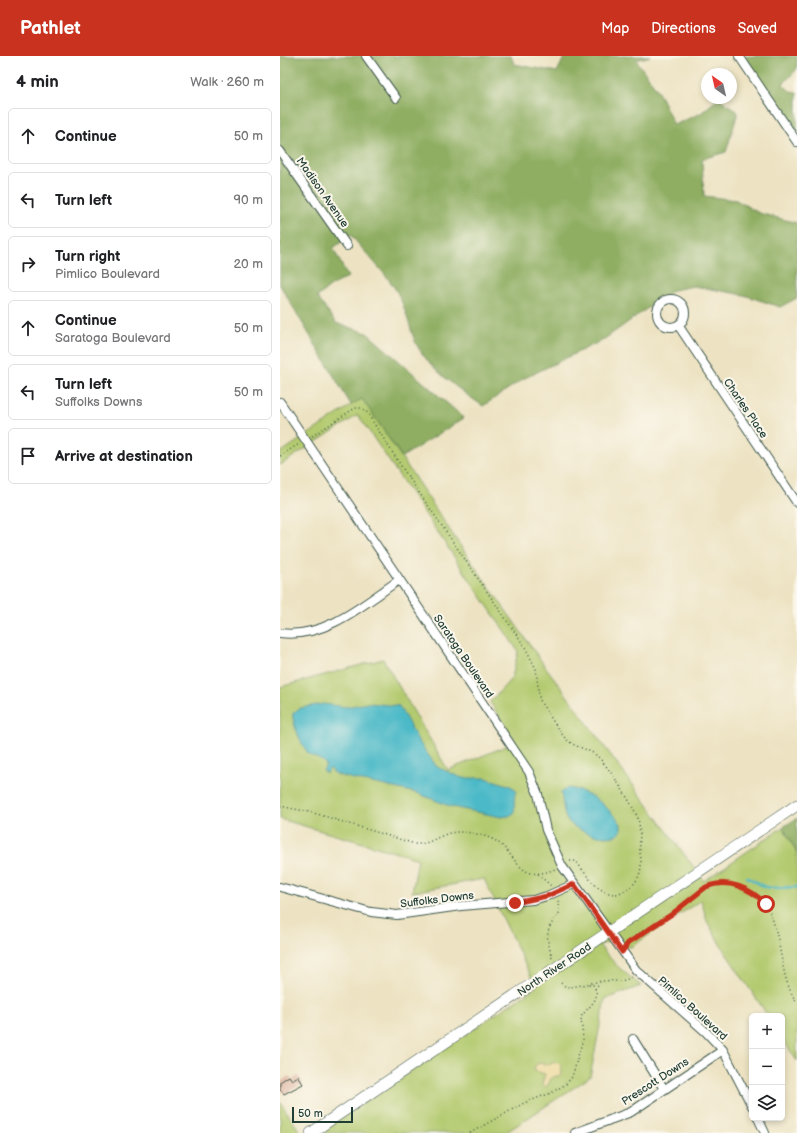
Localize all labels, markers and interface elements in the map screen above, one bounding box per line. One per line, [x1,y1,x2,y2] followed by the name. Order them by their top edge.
[20,17,81,40] text: Pathlet
[601,20,629,37] text: Map
[651,20,716,37] text: Directions
[738,20,777,37] text: Saved
[701,68,737,104] north arrow
[16,72,59,92] text: 4 min
[190,74,264,90] text: Walk · 260 m
[17,125,39,147] icon: ahead
[55,127,117,146] text: Continue
[234,128,263,144] text: 50 m
[294,155,352,230] street label: Madison Avenue
[17,189,39,211] icon: left
[55,191,112,210] text: Turn left
[234,192,263,208] text: 90 m
[55,247,120,266] text: Turn right
[17,253,39,275] icon: right
[233,256,263,272] text: 20 m
[55,266,160,282] text: Pimlico Boulevard
[55,311,117,330] text: Continue
[17,317,39,339] icon: ahead
[234,320,263,336] text: 50 m
[55,330,171,346] text: Saratoga Boulevard
[55,375,112,394] text: Turn left
[721,376,771,441] street label: Charles Place
[17,381,39,403] icon: left
[234,384,263,400] text: 50 m
[55,394,142,410] text: Suffolks Downs
[17,445,39,467] icon: arrive
[55,447,193,466] text: Arrive at destination
[431,612,496,700] street label: Saratoga Boulevard
[400,888,475,910] street label: Suffolks Downs
[506,894,524,912] route end
[757,895,775,913] route start
[515,940,594,999] street label: North River Road
[655,974,730,1043] street label: Pimlico Boulevard
[749,1013,785,1121] map controls
[749,1013,785,1049] button: +
[749,1049,785,1085] button: −
[619,1055,692,1108] street label: Prescott Downs
[749,1085,785,1121] button: layers
[292,1105,353,1124] scale bar
[298,1107,323,1120] text: 50 m

